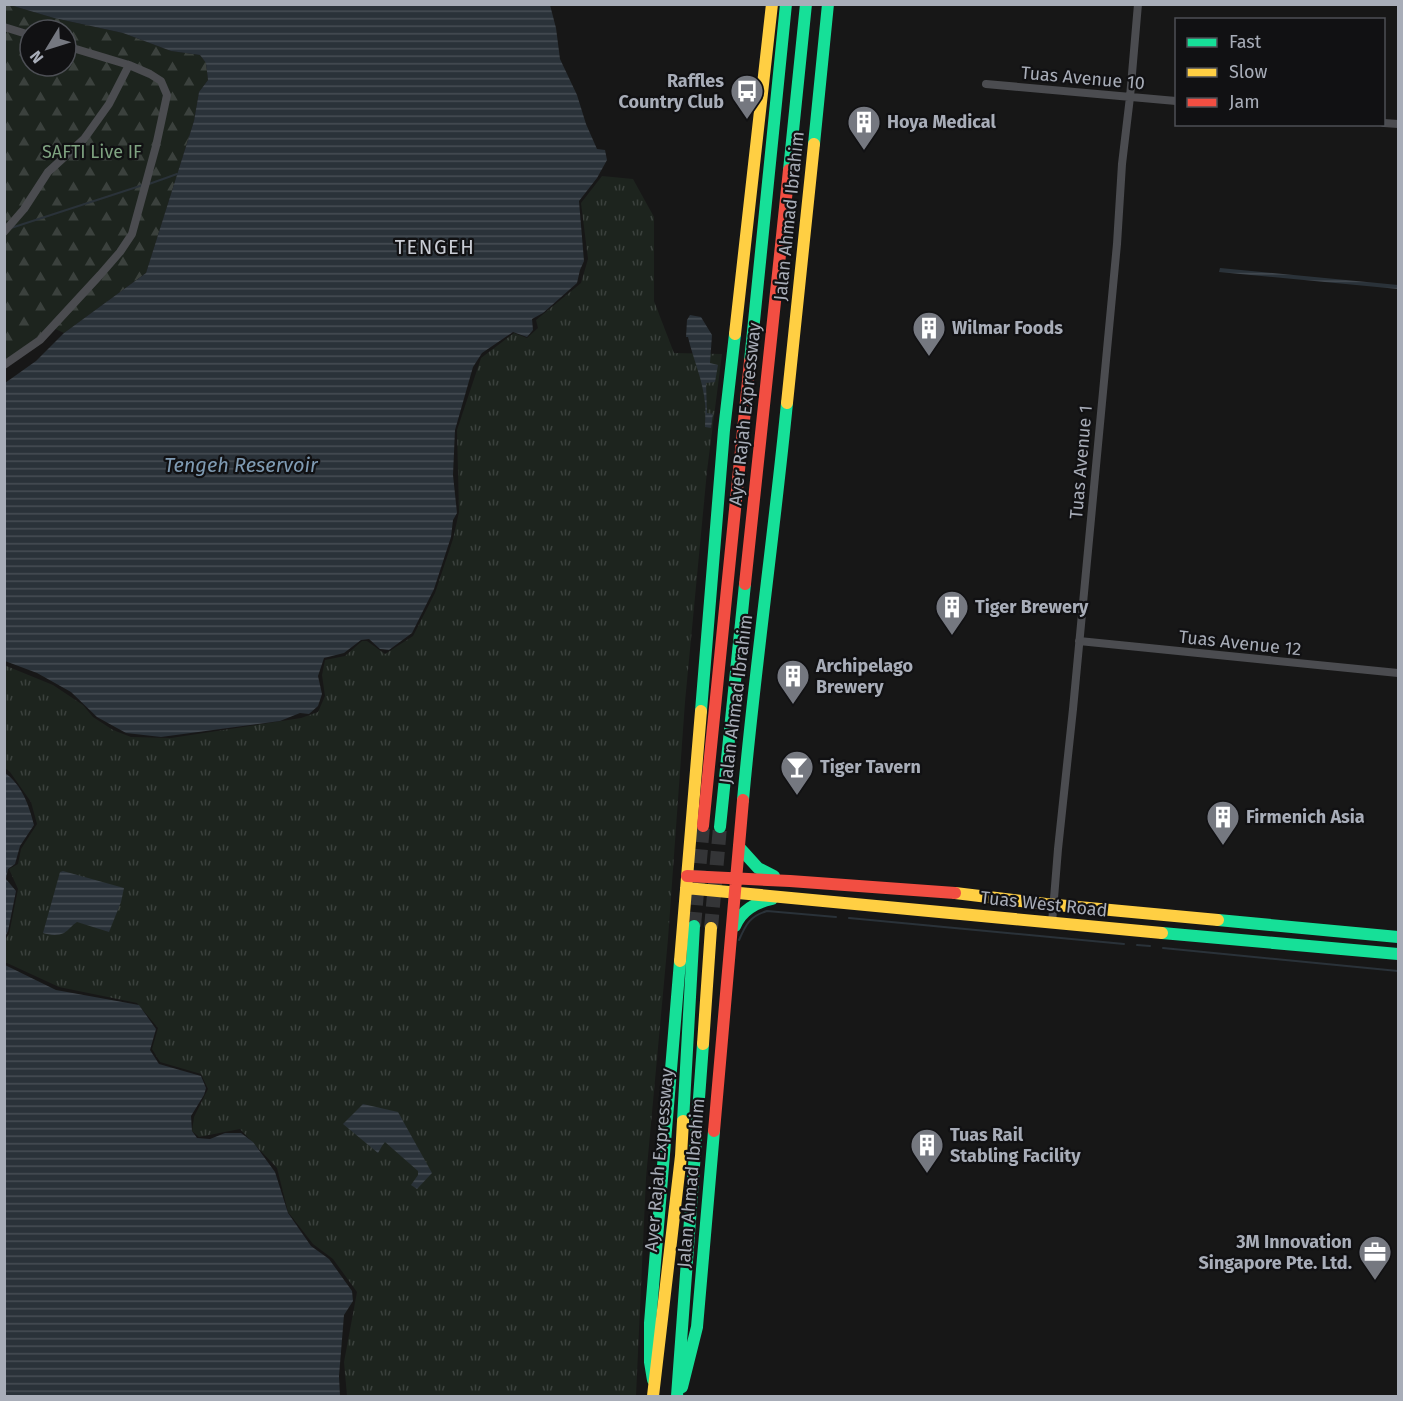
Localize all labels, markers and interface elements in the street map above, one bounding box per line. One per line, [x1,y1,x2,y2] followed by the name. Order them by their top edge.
[18,18,78,78] north arrow
[1175,18,1385,126] legend
[1229,31,1262,53] text: Fast
[26,47,47,67] text: N
[1229,61,1268,83] text: Slow
[1020,62,1146,94] street label: Tuas Avenue 10
[619,70,724,113] place label: Raffles Country Club
[729,73,765,120] bus stop icon: Raffles Country Club
[1229,91,1260,113] text: Jam
[846,104,882,151] building icon: Hoya Medical
[887,111,996,133] place label: Hoya Medical
[769,130,809,302] street label: Jalan Ahmad Ibrahim
[42,141,142,163] park label: SAFTI Live IF
[395,235,475,259] district label: TENGEH
[911,310,947,357] building icon: Wilmar Foods
[952,317,1063,339] place label: Wilmar Foods
[724,321,766,507] street label: Ayer Rajah Expressway
[1065,404,1097,520] street label: Tuas Avenue 1
[164,453,319,477] water label: Tengeh Reservoir
[934,589,970,636] building icon: Tiger Brewery
[975,596,1089,618] place label: Tiger Brewery
[715,613,757,785] street label: Jalan Ahmad Ibrahim
[1178,626,1302,660] street label: Tuas Avenue 12
[815,655,913,698] place label: Archipelago Brewery
[775,658,811,705] building icon: Archipelago Brewery
[779,749,815,796] bar icon: Tiger Tavern
[820,756,921,778] place label: Tiger Tavern
[1205,799,1241,846] building icon: Firmenich Asia
[1246,806,1365,828] place label: Firmenich Asia
[979,886,1109,922] street label: Tuas West Road
[640,1067,678,1253] street label: Ayer Rajah Expressway
[673,1097,709,1269] street label: Jalan Ahmad Ibrahim
[950,1124,1081,1167] place label: Tuas Rail Stabling Facility
[909,1127,945,1174] building icon: Tuas Rail Stabling Facility
[1199,1231,1352,1274] place label: 3M Innovation Singapore Pte. Ltd.
[1357,1234,1393,1281] office icon: 3M Innovation Singapore Pte. Ltd.

